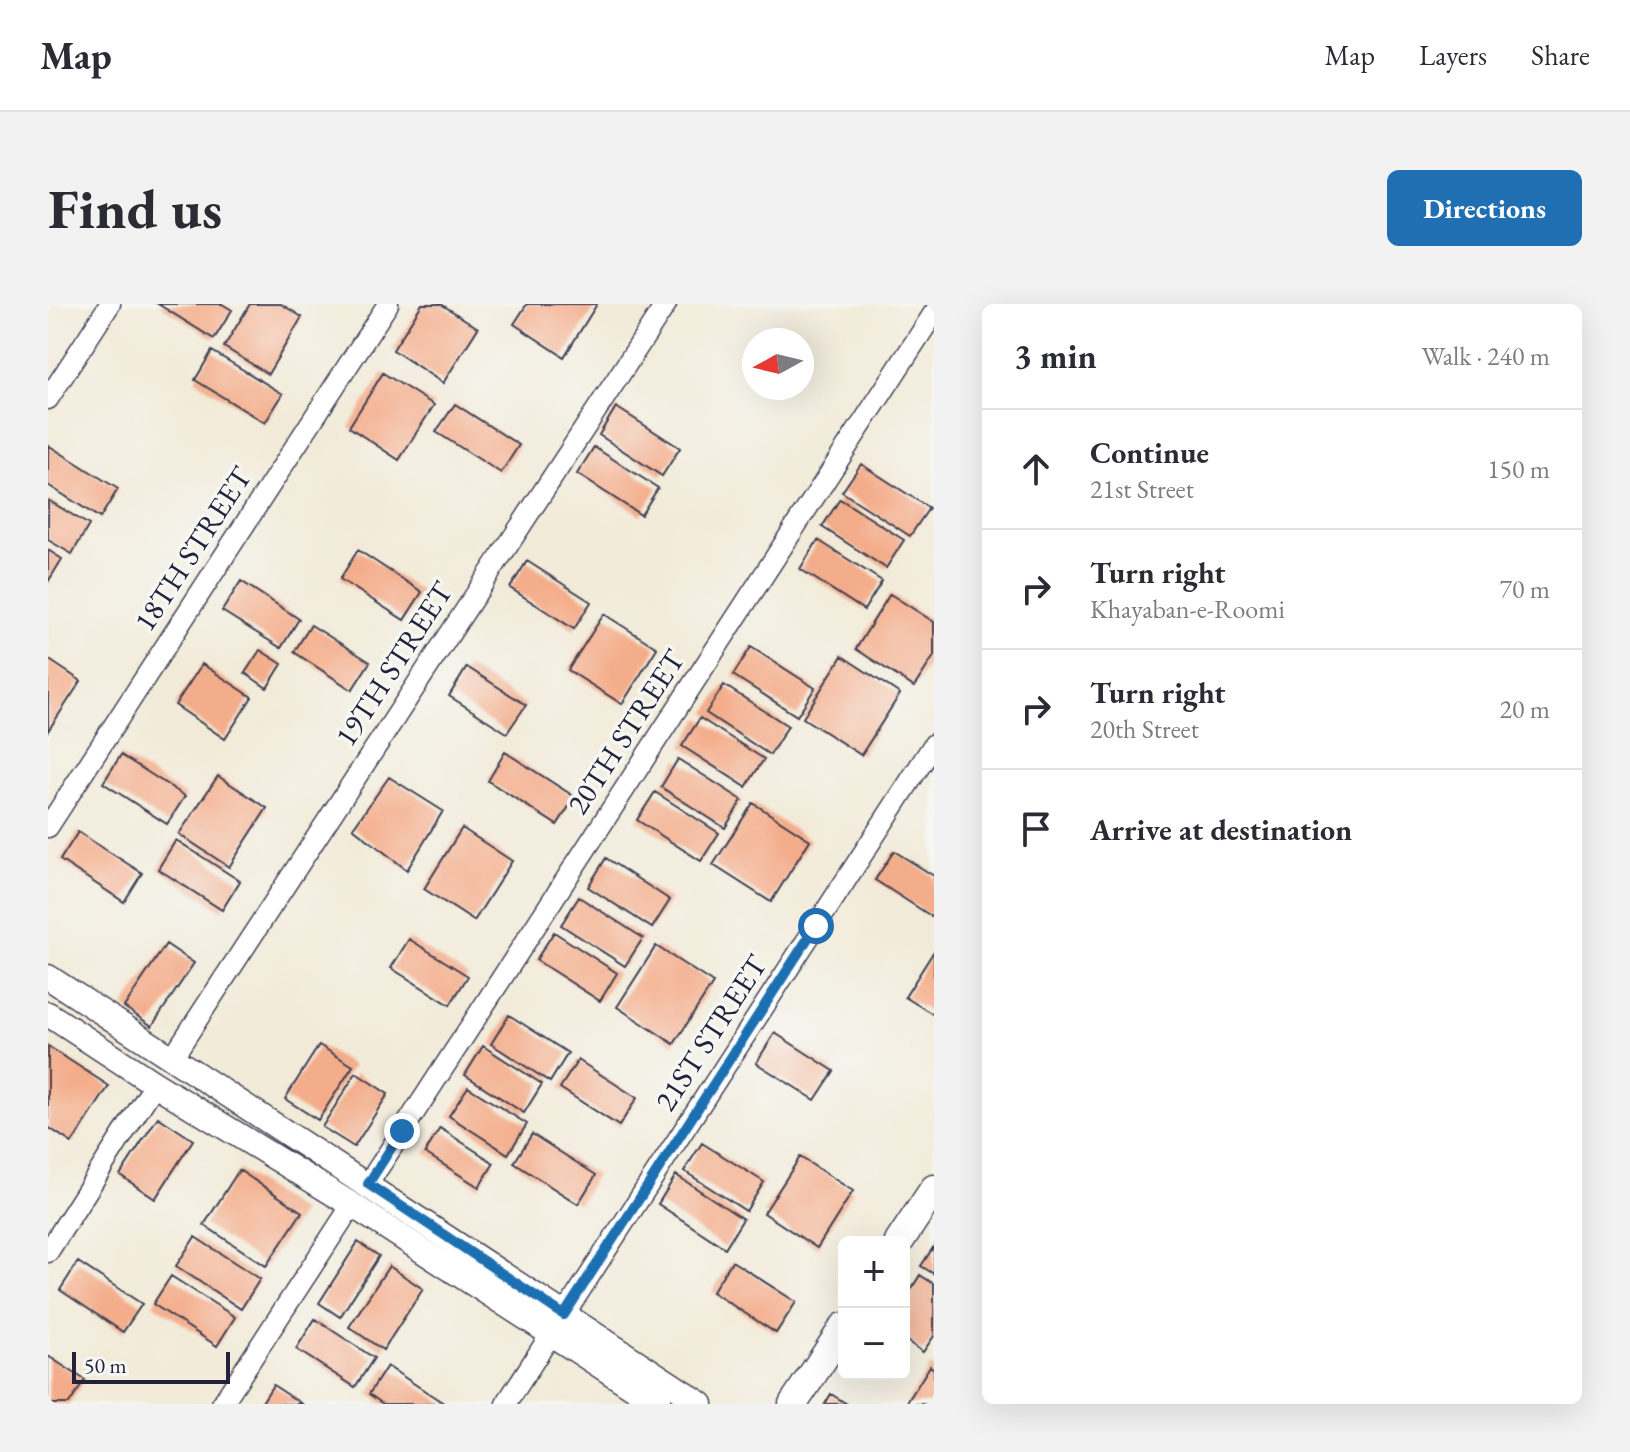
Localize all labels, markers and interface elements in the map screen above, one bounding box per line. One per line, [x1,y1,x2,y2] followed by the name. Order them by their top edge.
[40,31,112,80] text: Map
[1325,37,1375,73] text: Map
[1419,37,1487,73] text: Layers
[1531,37,1590,73] text: Share
[1387,170,1582,246] button: Directions
[48,172,222,245] text: Find us
[742,328,814,400] north arrow
[1014,334,1097,378] text: 3 min
[1422,339,1550,373] text: Walk · 240 m
[1090,433,1209,472] text: Continue
[1014,447,1058,491] icon: ahead
[1487,452,1550,486] text: 150 m
[125,458,261,638] street label: 18TH STREET
[1090,472,1194,506] text: 21st Street
[1090,553,1226,592] text: Turn right
[1014,567,1058,611] icon: right
[1500,572,1550,606] text: 70 m
[326,573,462,753] street label: 19TH STREET
[1090,592,1285,626] text: Khayaban-e-Roomi
[558,641,694,821] street label: 20TH STREET
[1090,673,1226,712] text: Turn right
[1014,687,1058,731] icon: right
[1500,692,1550,726] text: 20 m
[1090,712,1199,746] text: 20th Street
[1014,807,1058,851] icon: arrive
[1090,810,1352,849] text: Arrive at destination
[798,908,834,944] route start
[646,947,776,1118] street label: 21ST STREET
[384,1113,420,1149] route end
[838,1236,910,1380] map controls
[838,1236,910,1308] button: +
[838,1308,910,1380] button: −
[72,1348,230,1384] scale bar
[84,1351,127,1380] text: 50 m

